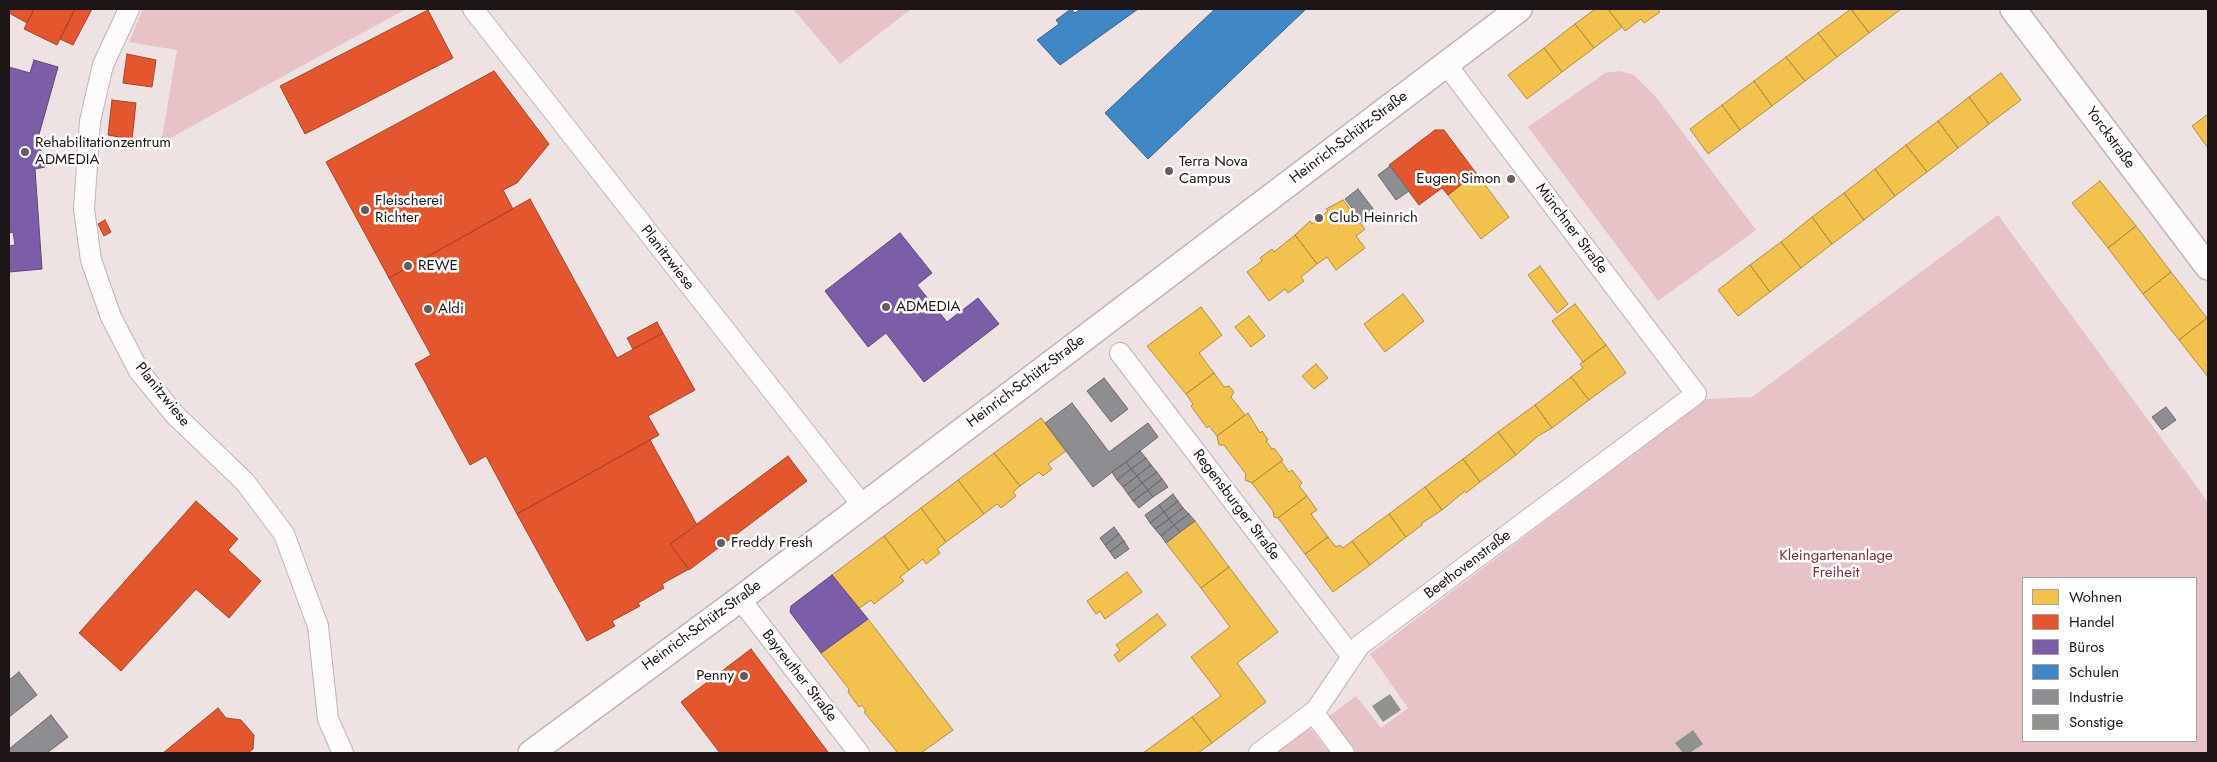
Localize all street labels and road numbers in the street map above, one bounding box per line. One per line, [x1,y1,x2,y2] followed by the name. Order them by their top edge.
[1287,88,1411,188] street label: Heinrich-Schütz-Straße
[2082,104,2138,172] street label: Yorckstraße
[1531,180,1611,278] street label: Münchner Straße
[636,222,698,294] street label: Planitzwiese
[964,332,1088,432] street label: Heinrich-Schütz-Straße
[131,359,193,431] street label: Planitzwiese
[1189,446,1283,564] street label: Regensburger Straße
[1421,527,1515,603] street label: Beethovenstraße
[639,577,765,675] street label: Heinrich-Schütz-Straße
[757,626,841,726] street label: Bayreuther Straße

